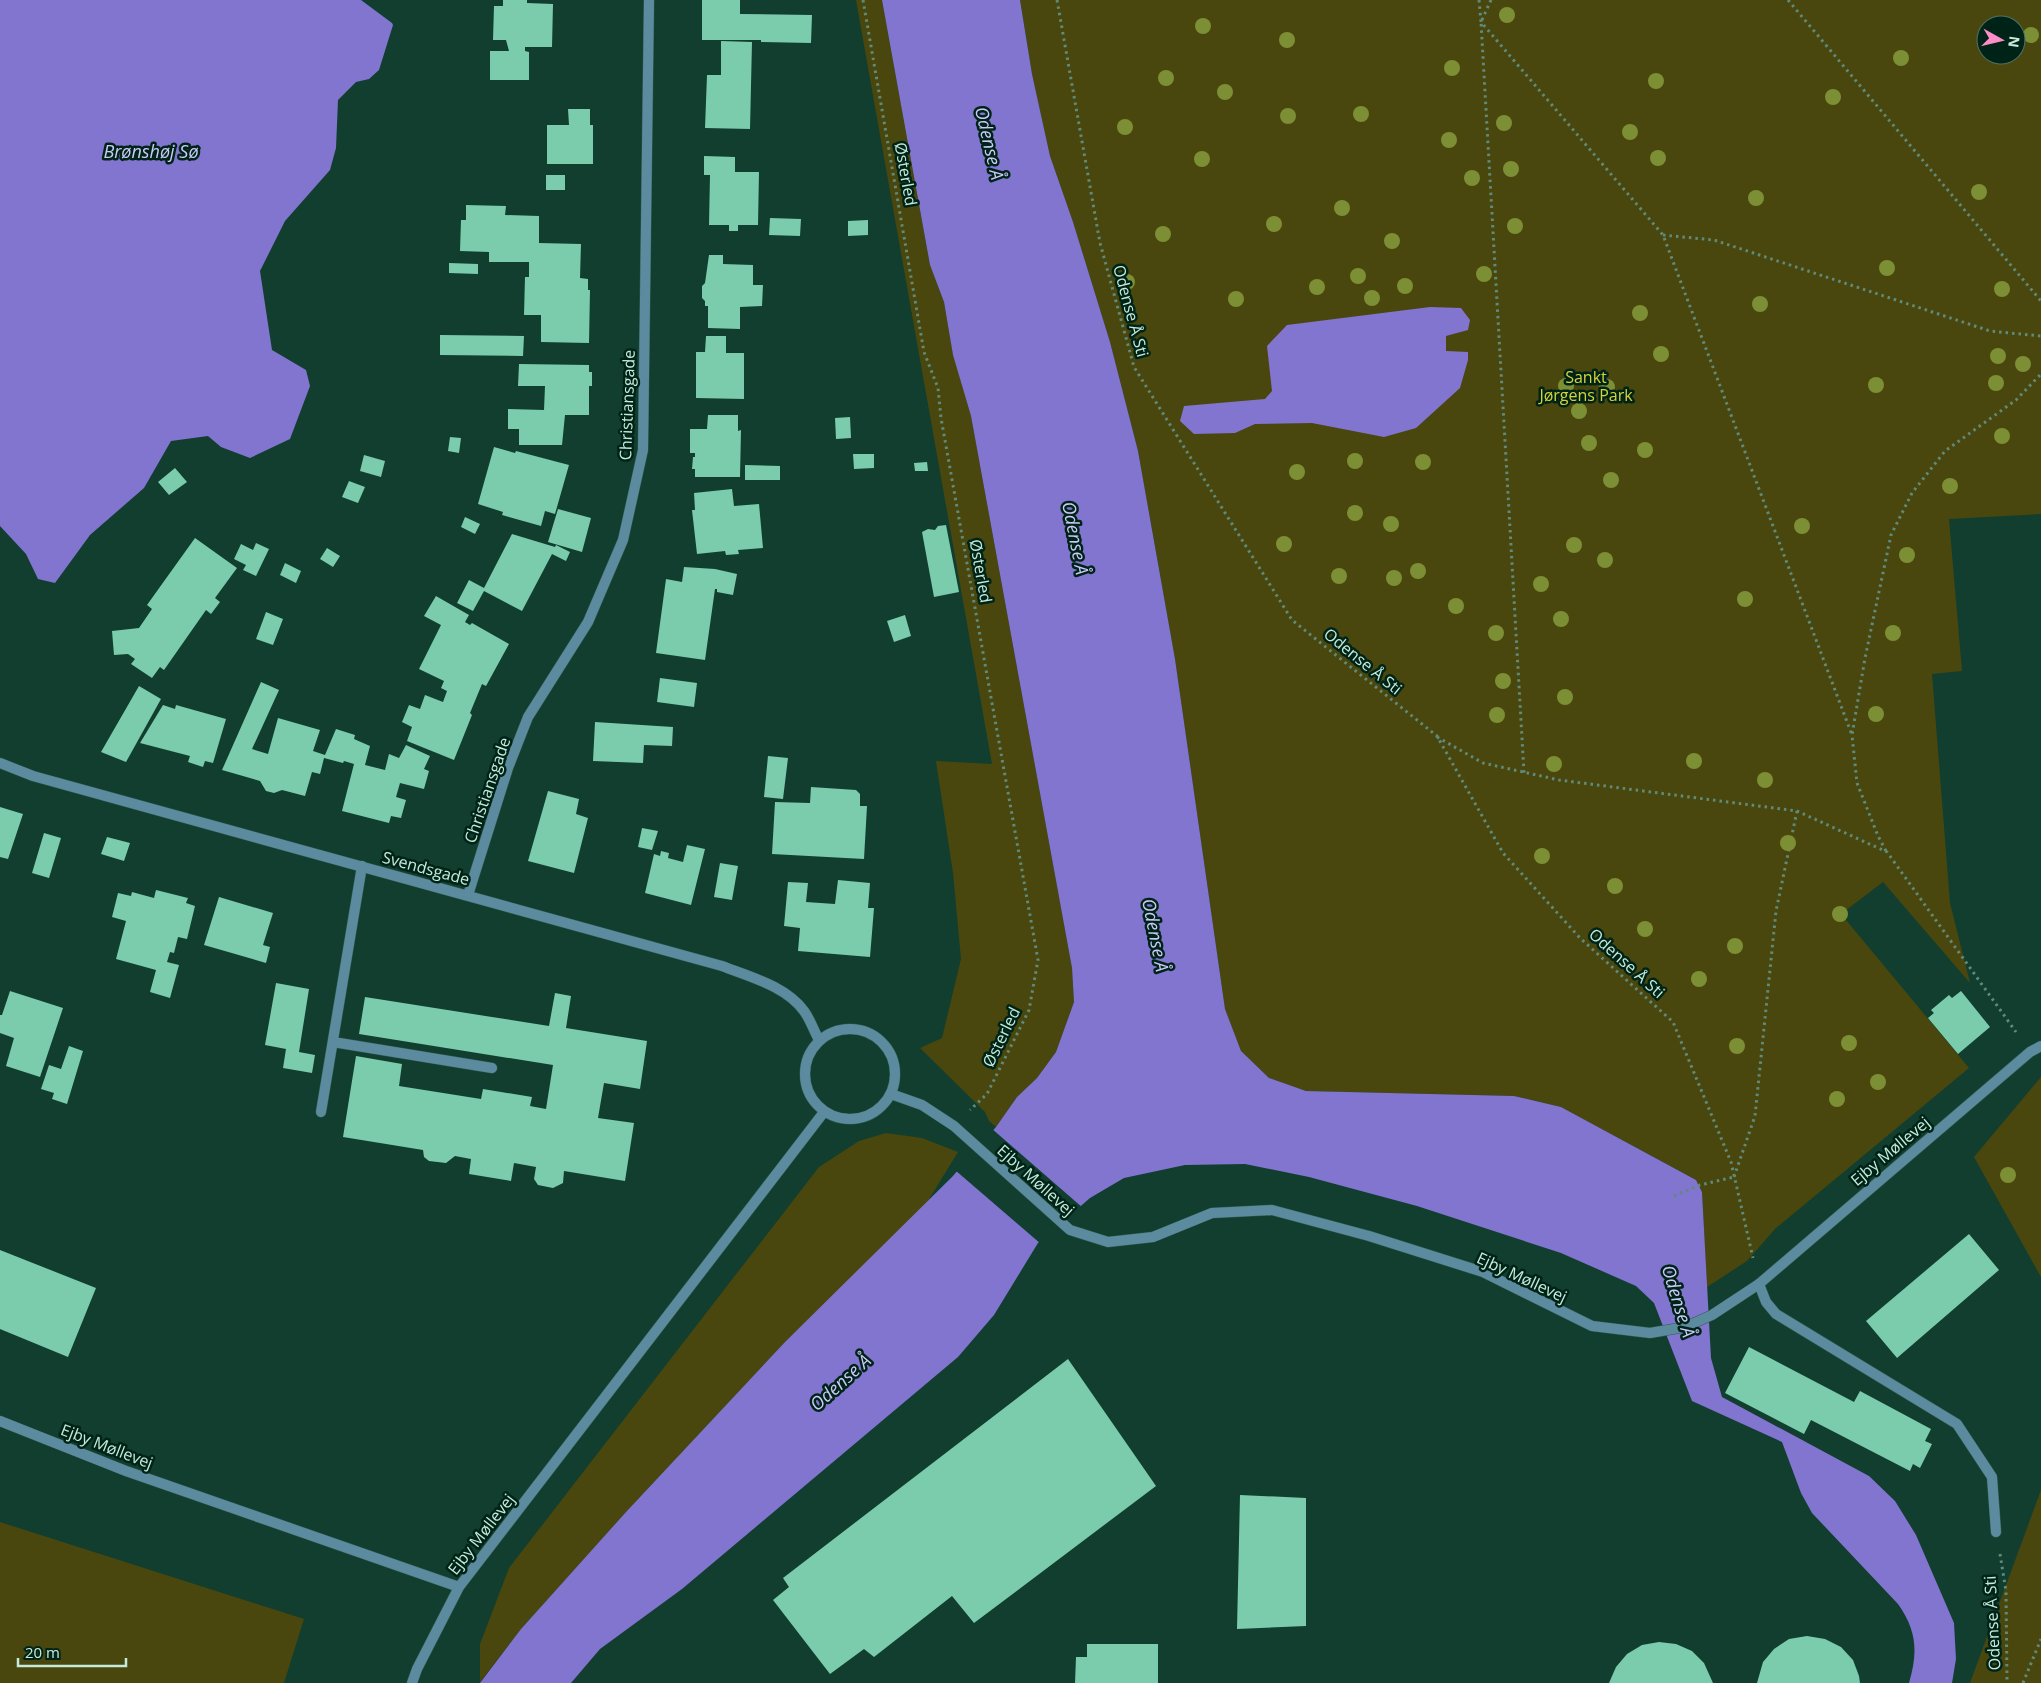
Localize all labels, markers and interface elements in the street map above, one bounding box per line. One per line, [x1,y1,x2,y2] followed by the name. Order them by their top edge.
[1976,15,2026,65] north arrow
[2004,35,2025,49] text: N
[970,104,1010,182] water label: Odense Å
[103,139,199,163] water label: Brønshøj Sø
[890,141,922,207] street label: Østerled
[1108,262,1154,360] street label: Odense Å Sti
[614,349,640,461] street label: Christiansgade
[1537,366,1633,406] park label: Sankt Jørgens Park
[1057,499,1095,577] water label: Odense Å
[965,538,997,604] street label: Østerled
[1319,623,1407,699] street label: Odense Å Sti
[459,734,515,846] street label: Christiansgade
[380,846,472,890] street label: Svendsgade
[1137,896,1175,974] water label: Odense Å
[1584,923,1670,1003] street label: Odense Å Sti
[977,1003,1025,1071] street label: Østerled
[1846,1111,1934,1191] street label: Ejby Møllevej
[993,1139,1079,1221] street label: Ejby Møllevej
[1473,1247,1571,1307] street label: Ejby Møllevej
[1657,1262,1701,1340] water label: Odense Å
[804,1348,876,1416] water label: Odense Å
[58,1418,156,1474] street label: Ejby Møllevej
[442,1489,520,1579] street label: Ejby Møllevej
[1979,1575,2005,1671] street label: Odense Å Sti
[18,1636,125,1668] scale bar
[25,1642,60,1662] text: 20 m

